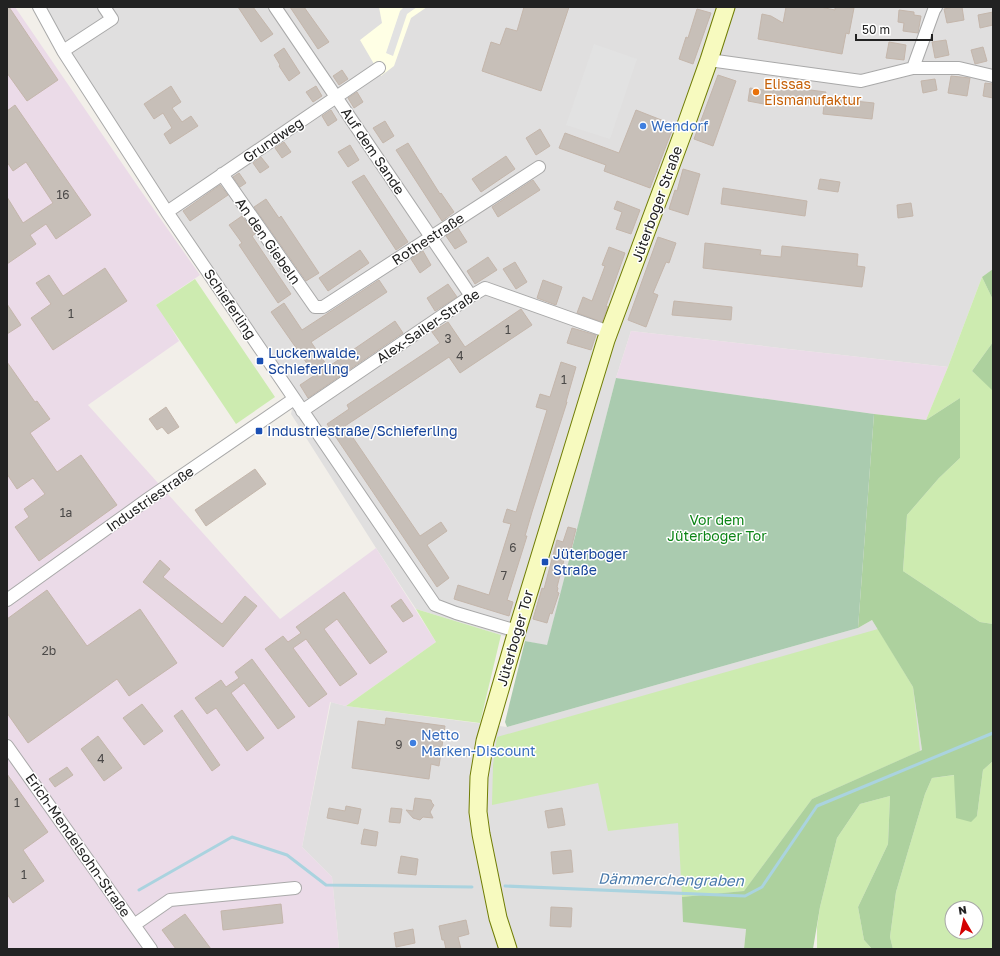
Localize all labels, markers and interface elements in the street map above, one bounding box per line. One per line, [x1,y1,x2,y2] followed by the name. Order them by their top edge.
[856,16,932,42] scale bar
[862,22,890,37] text: 50 m
[764,75,862,108] place label: Elissas Eismanufaktur
[751,87,761,97] marker: Elissas Eismanufaktur
[338,104,409,197] street label: Auf dem Sande
[239,113,306,166] street label: Grundweg
[651,117,708,134] place label: Wendorf
[638,121,648,131] marker: Wendorf
[628,144,685,264] street label: Jüterboger Straße
[56,187,70,202] house number: 16
[232,194,305,287] street label: An den Giebeln
[388,209,467,268] street label: Rothestraße
[201,265,260,342] street label: Schieferling
[373,285,482,366] street label: Alex-Sailer-Straße
[68,306,74,321] house number: 1
[505,322,511,337] house number: 1
[444,331,452,346] house number: 3
[268,344,360,377] place label: Luckenwalde, Schieferling
[456,348,464,363] house number: 4
[255,356,265,366] marker: Luckenwalde, Schieferling
[561,372,567,387] house number: 1
[267,422,458,439] place label: Industriestraße/Schieferling
[254,426,264,436] marker: Industriestraße/Schieferling
[103,462,197,535] street label: Industriestraße
[60,505,72,520] house number: 1a
[667,511,767,544] park label: Vor dem Jüterboger Tor
[509,540,517,555] house number: 6
[553,545,628,578] place label: Jüterboger Straße
[540,557,550,567] marker: Jüterboger Straße
[501,568,507,583] house number: 7
[493,587,537,688] street label: Jüterboger Tor
[42,643,56,658] house number: 2b
[421,726,536,759] place label: Netto Marken-Discount
[395,737,403,752] house number: 9
[408,738,418,748] marker: Netto Marken-Discount
[97,751,105,766] house number: 4
[22,770,135,920] street label: Erich-Mendelsohn-Straße
[14,795,20,810] house number: 1
[21,867,27,882] house number: 1
[598,869,745,890] water label: Dämmerchengraben
[944,900,984,940] north arrow
[957,903,968,917] text: N

